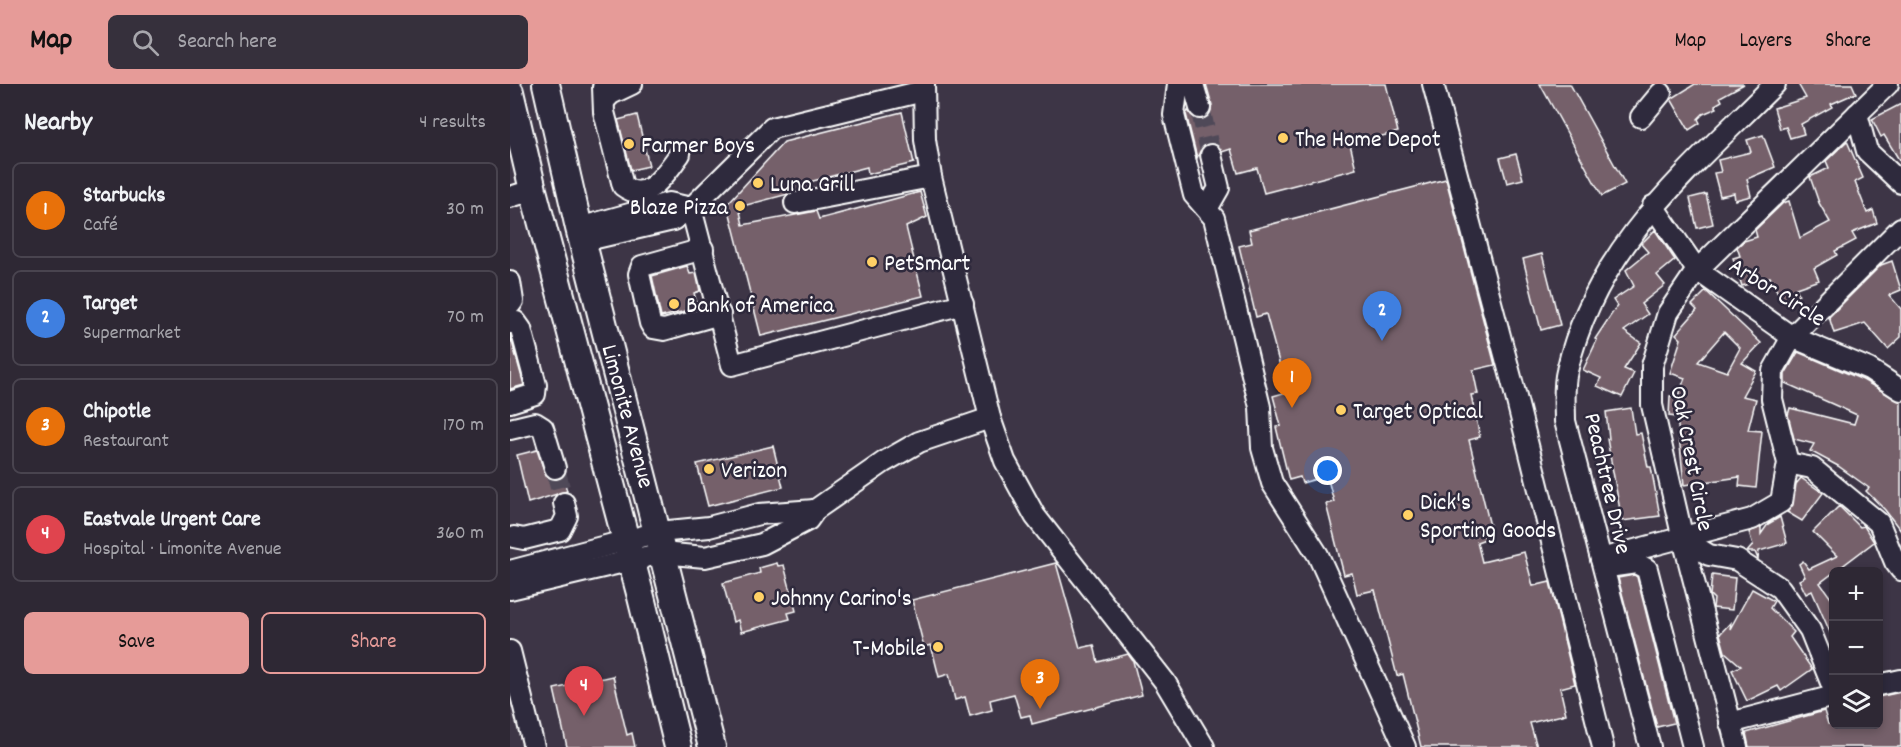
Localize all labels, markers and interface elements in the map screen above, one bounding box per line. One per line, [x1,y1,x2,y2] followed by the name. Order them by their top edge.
[108,15,528,69] search box
[30,22,72,62] text: Map
[129,26,162,59] icon: search
[177,27,277,58] text: Search here
[1675,27,1706,57] text: Map
[1739,27,1792,57] text: Layers
[1825,27,1871,57] text: Share
[24,105,92,142] text: Nearby
[419,109,486,137] text: 4 results
[1295,124,1441,158] place label: The Home Depot
[641,130,755,164] place label: Farmer Boys
[1276,131,1290,145] marker: The Home Depot
[622,137,636,151] marker: Farmer Boys
[770,169,855,203] place label: Luna Grill
[751,176,765,190] marker: Luna Grill
[83,181,165,212] text: Starbucks
[630,192,729,226] place label: Blaze Pizza
[43,196,48,224] text: 1
[446,196,484,224] text: 30 m
[733,199,747,213] marker: Blaze Pizza
[83,212,118,240] text: Café
[884,248,971,282] place label: PetSmart
[1721,250,1831,337] street label: Arbor Circle
[865,255,879,269] marker: PetSmart
[83,289,138,320] text: Target
[686,290,835,324] place label: Bank of America
[1362,292,1402,341] pin: 2
[667,297,681,311] marker: Bank of America
[41,304,50,332] text: 2
[447,304,484,332] text: 70 m
[83,320,181,348] text: Supermarket
[591,341,662,492] street label: Limonite Avenue
[1272,358,1312,408] pin: 1
[1659,383,1721,534] street label: Oak Crest Circle
[1353,396,1483,430] place label: Target Optical
[83,397,151,428] text: Chipotle
[1334,403,1348,417] marker: Target Optical
[1573,410,1639,558] street label: Peachtree Drive
[41,412,50,440] text: 3
[443,412,484,440] text: 170 m
[83,428,169,456] text: Restaurant
[721,455,787,489] place label: Verizon
[1313,456,1342,485] your location
[702,462,716,476] marker: Verizon
[1420,487,1556,549] place label: Dick's Sporting Goods
[83,505,261,536] text: Eastvale Urgent Care
[1401,508,1415,522] marker: Dick's Sporting Goods
[41,520,50,548] text: 4
[436,520,484,548] text: 360 m
[83,536,282,564] text: Hospital · Limonite Avenue
[1829,567,1883,729] map controls
[1829,567,1883,621] button: +
[771,583,912,617] place label: Johnny Carino's
[752,590,766,604] marker: Johnny Carino's
[24,612,249,674] button: Save
[261,612,486,674] button: Share
[1829,621,1883,675] button: −
[852,633,926,667] place label: T-Mobile
[931,640,945,654] marker: T-Mobile
[1020,660,1060,709] pin: 3
[564,666,604,716] pin: 4
[1829,675,1883,729] button: layers

